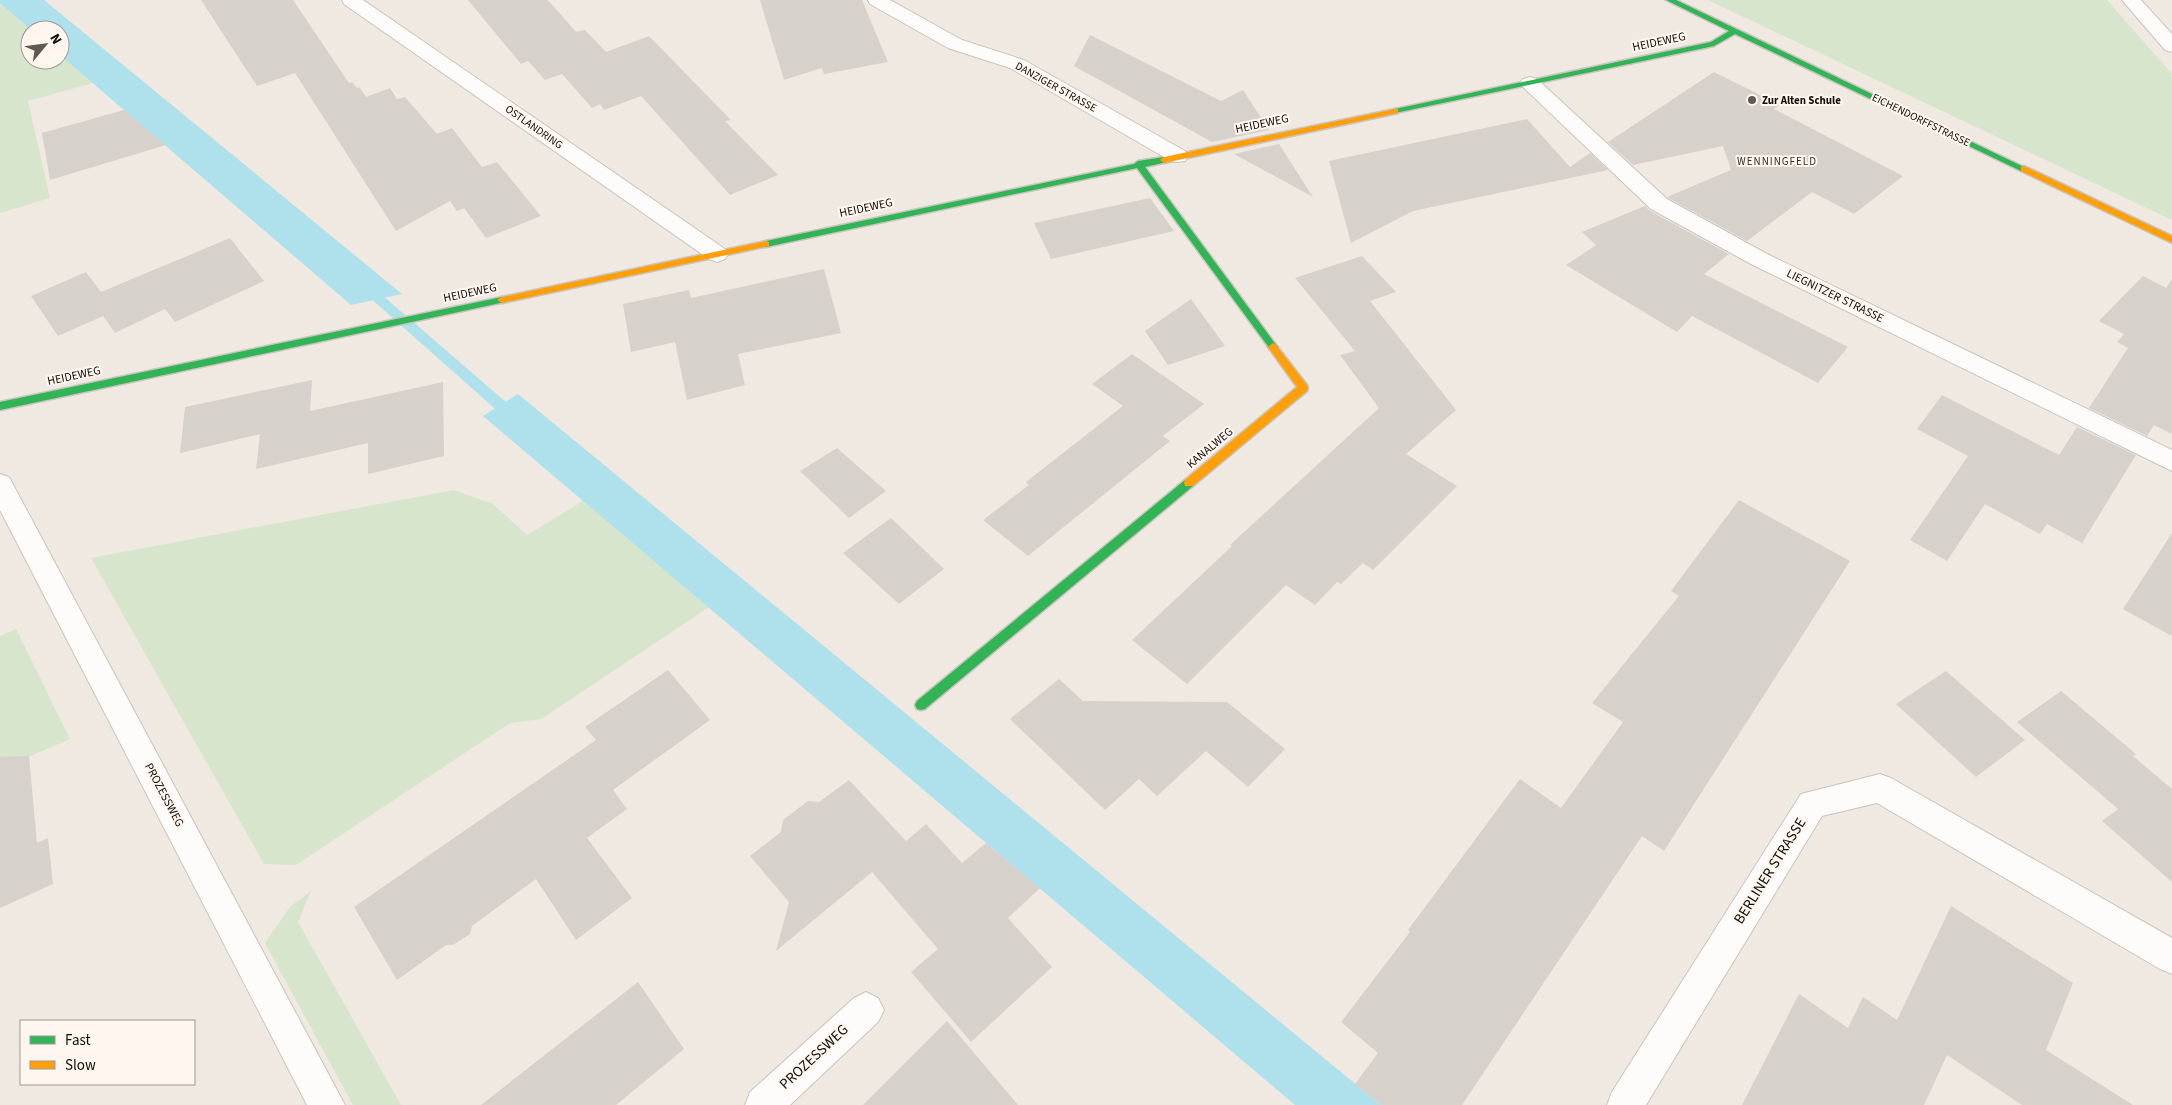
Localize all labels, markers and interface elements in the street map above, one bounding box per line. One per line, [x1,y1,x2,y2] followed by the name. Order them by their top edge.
[20,20,70,70] north arrow
[1631,28,1687,56] street label: HEIDEWEG
[44,30,66,48] text: N
[1013,58,1099,116] street label: DANZIGER STRASSE
[1870,90,1973,150] street label: EICHENDORFFSTRASSE
[1762,93,1841,108] place label: Zur Alten Schule
[1746,94,1758,106] marker: Zur Alten Schule
[502,102,566,153] street label: OSTLANDRING
[1234,110,1290,138] street label: HEIDEWEG
[1737,154,1817,169] district label: WENNINGFELD
[838,194,894,222] street label: HEIDEWEG
[1783,265,1887,327] street label: LIEGNITZER STRASSE
[442,279,498,307] street label: HEIDEWEG
[46,362,102,390] street label: HEIDEWEG
[1183,424,1237,472] street label: KANALWEG
[140,760,188,830] street label: PROZESSWEG
[1729,814,1811,928] street label: BERLINER STRASSE
[775,1019,853,1095] street label: PROZESSWEG
[20,1020,195,1085] legend
[65,1030,91,1051] text: Fast
[65,1055,96,1076] text: Slow

